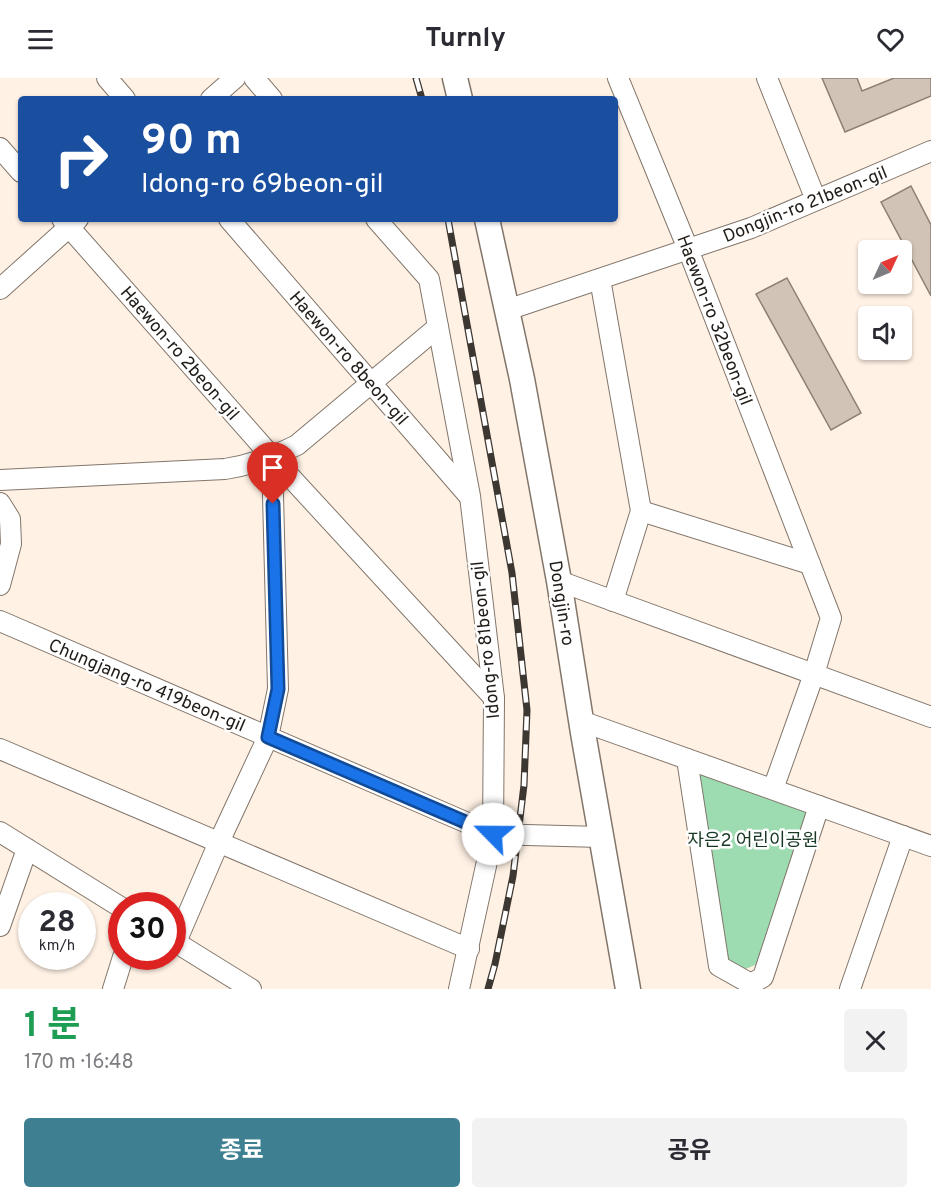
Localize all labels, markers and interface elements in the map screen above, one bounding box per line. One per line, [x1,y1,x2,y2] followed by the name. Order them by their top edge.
[425,22,506,56] text: Turnly
[24,23,57,56] icon: menu
[874,23,907,56] icon: heart
[141,116,242,169] text: 90 m
[42,120,120,198] icon: right
[720,162,891,249] street label: Dongjin-ro 21beon-gil
[141,168,384,202] text: Idong-ro 69beon-gil
[670,232,757,409] street label: Haewon-ro 32beon-gil
[858,240,912,294] north arrow
[858,240,912,360] map controls
[114,282,243,426] street label: Haewon-ro 2beon-gil
[283,287,412,431] street label: Haewon-ro 8beon-gil
[858,306,912,360] button: sound
[247,442,298,504] pin
[256,451,289,484] icon: arrive
[542,559,579,648] street label: Dongjin-ro
[467,560,506,720] street label: Idong-ro 81beon-gil
[44,634,248,738] street label: Chungjang-ro 419beon-gil
[461,802,525,866] position arrow
[687,830,819,853] park label: 자은2 어린이공원
[108,892,186,970] speed limit sign: 30
[38,905,76,942] text: 28
[39,937,75,956] text: km/h
[24,1004,81,1050] text: 1 분
[844,1009,907,1072] button: close
[24,1050,134,1076] text: 170 m · 16:48
[24,1118,460,1187] button: 종료
[472,1118,907,1187] button: 공유

